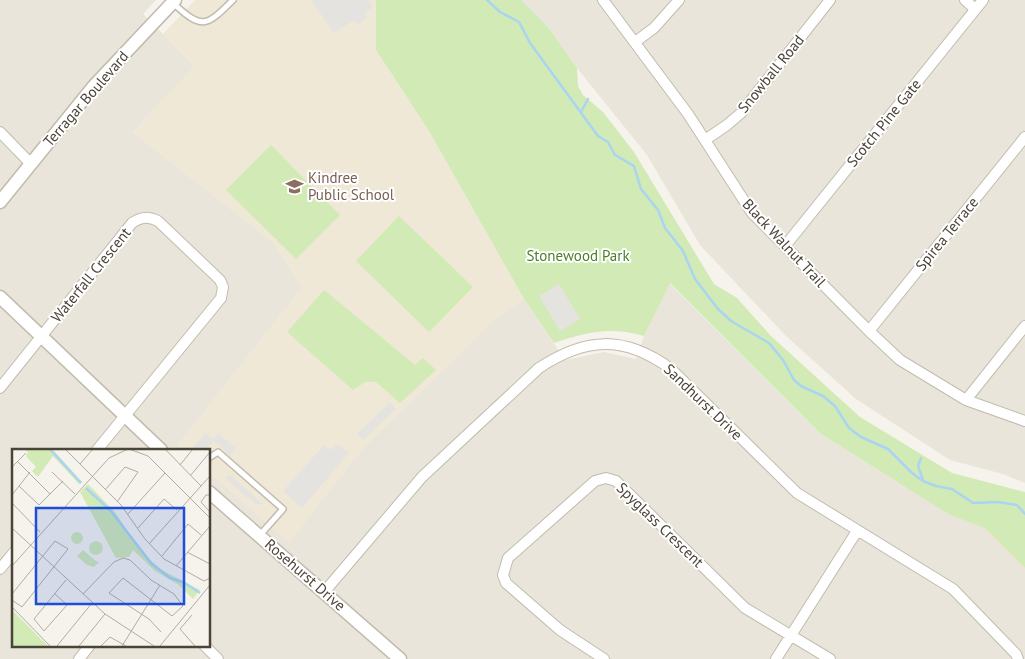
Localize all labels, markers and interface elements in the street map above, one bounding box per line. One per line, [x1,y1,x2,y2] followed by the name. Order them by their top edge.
[733,31,808,117] street label: Snowball Road
[39,47,132,150] street label: Terragar Boulevard
[842,75,925,171] street label: Scotch Pine Gate
[308,168,395,204] place label: Kindree Public School
[284,177,304,197] school or university icon: Kindree Public School
[911,193,982,274] street label: Spirea Terrace
[739,194,831,291] street label: Black Walnut Trail
[47,223,135,326] street label: Waterfall Crescent
[526,246,630,265] park label: Stonewood Park
[660,359,747,444] street label: Sandhurst Drive
[12,449,210,646] inset map
[613,478,708,571] street label: Spyglass Crescent
[261,534,350,615] street label: Rosehurst Drive

